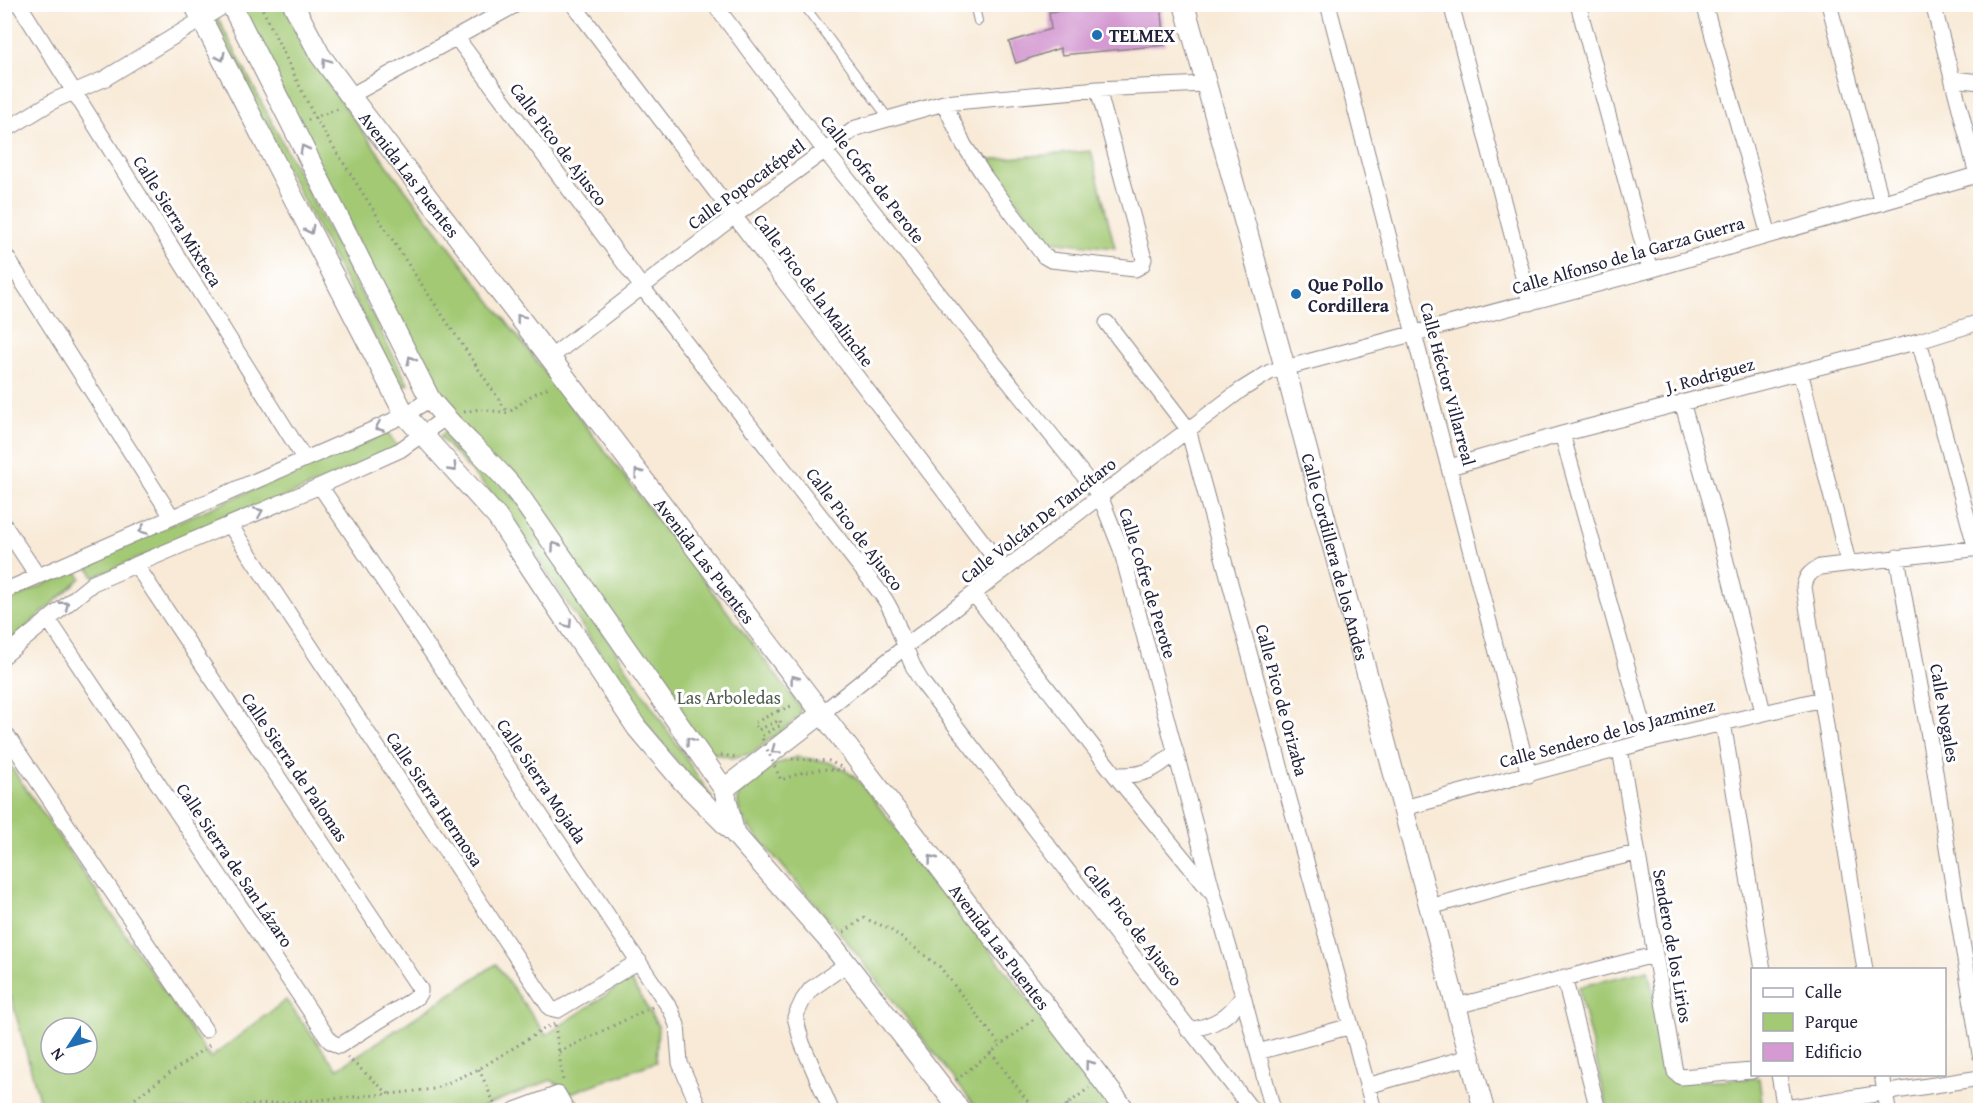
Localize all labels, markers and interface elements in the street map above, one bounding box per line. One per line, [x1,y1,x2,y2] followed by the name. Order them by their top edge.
[1109,22,1176,49] place label: TELMEX
[1090,28,1104,42] marker: TELMEX
[214,50,225,61] one-way arrow
[322,58,333,69] one-way arrow
[504,77,614,211] street label: Calle Pico de Ajusco
[353,105,467,243] street label: Avenida Las Puentes
[814,109,932,249] street label: Calle Cofre de Perote
[682,132,810,236] street label: Calle Popocatépetl
[300,145,311,155] one-way arrow
[127,150,230,292] street label: Calle Sierra Mixteca
[747,208,881,372] street label: Calle Pico de la Malinche
[1509,209,1748,301] street label: Calle Alfonso de la Garza Guerra
[303,224,314,234] one-way arrow
[1308,271,1390,319] place label: Que Pollo Cordillera
[1289,287,1303,301] marker: Que Pollo Cordillera
[1413,299,1483,469] street label: Calle Héctor Villarreal
[517,313,528,324] one-way arrow
[1661,350,1757,400] street label: J. Rodriguez
[406,356,418,367] one-way arrow
[374,419,385,431] one-way arrow
[954,450,1122,590] street label: Calle Volcán De Tancítaro
[1295,450,1376,663] street label: Calle Cordillera de los Andes
[446,461,457,471] one-way arrow
[800,462,910,596] street label: Calle Pico de Ajusco
[635,469,646,480] one-way arrow
[648,491,762,629] street label: Avenida Las Puentes
[1112,504,1184,662] street label: Calle Cofre de Perote
[253,507,264,519] one-way arrow
[138,523,149,535] one-way arrow
[551,542,562,553] one-way arrow
[58,601,69,612] one-way arrow
[561,617,572,628] one-way arrow
[1249,621,1315,779] street label: Calle Pico de Orizaba
[1923,661,1967,765] street label: Calle Nogales
[790,674,801,685] one-way arrow
[677,684,781,711] park label: Las Arboledas
[235,687,355,847] street label: Calle Sierra de Palomas
[1496,691,1718,775] street label: Calle Sendero de los Jazminez
[490,713,594,849] street label: Calle Sierra Mojada
[380,726,491,872] street label: Calle Sierra Hermosa
[686,736,697,747] one-way arrow
[770,742,781,753] one-way arrow
[170,777,300,953] street label: Calle Sierra de San Lázaro
[929,855,940,866] one-way arrow
[1077,858,1189,992] street label: Calle Pico de Ajusco
[1646,867,1700,1025] street label: Sendero de los Lirios
[943,878,1057,1015] street label: Avenida Las Puentes
[1751,968,1946,1076] legend
[1805,978,1842,1005] text: Calle
[1805,1008,1858,1035] text: Parque
[39,1016,99,1076] north arrow
[1805,1038,1862,1065] text: Edificio
[44,1043,70,1066] text: N
[1086,1060,1097,1071] one-way arrow

